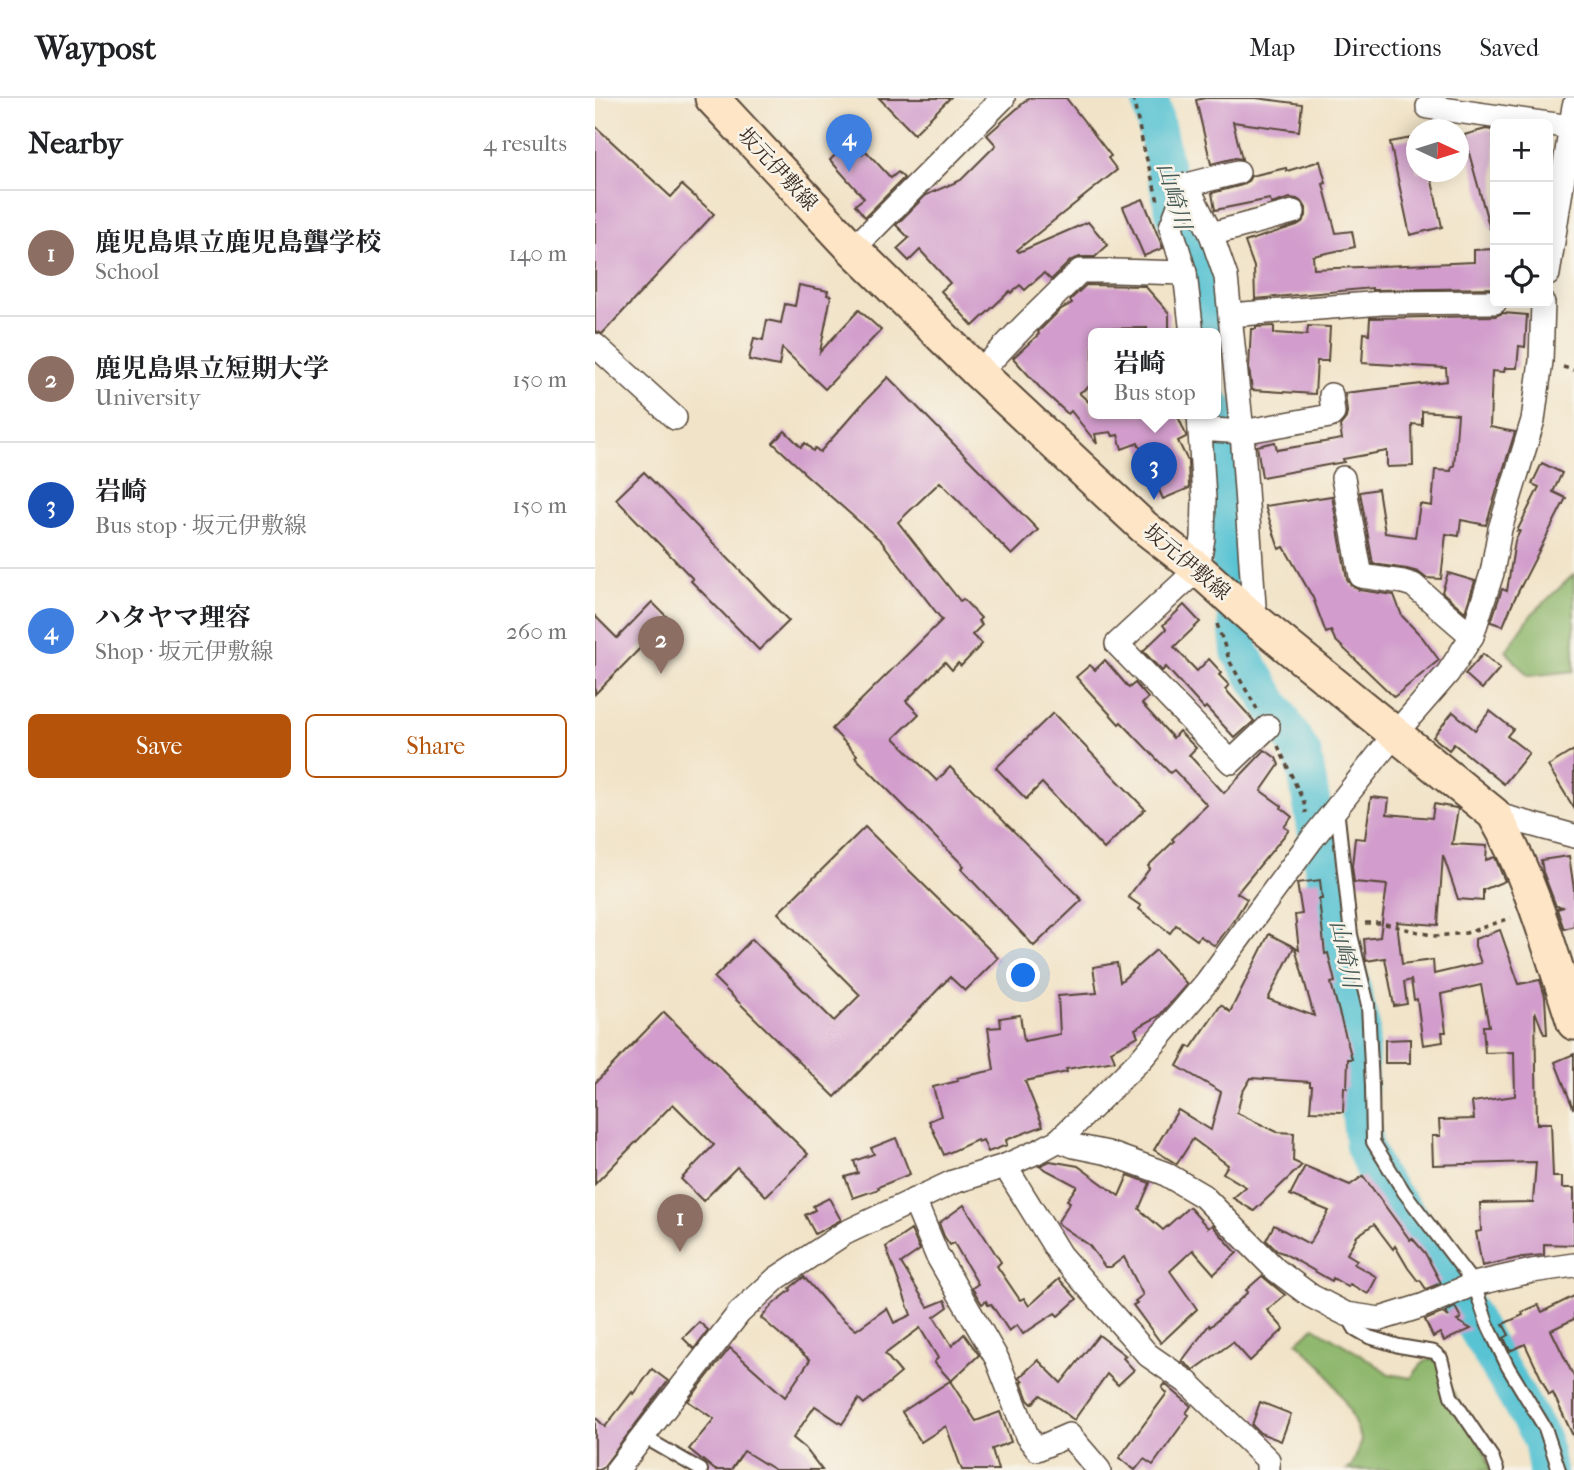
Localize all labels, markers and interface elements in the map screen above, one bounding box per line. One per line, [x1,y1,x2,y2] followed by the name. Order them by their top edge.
[35,29,156,68] text: Waypost
[1249,34,1295,62] text: Map
[1333,34,1441,62] text: Directions
[1479,34,1539,62] text: Saved
[826,114,872,172] pin: 4
[1406,119,1469,182] north arrow
[1490,119,1553,308] map controls
[1490,119,1553,182] button: +
[733,122,823,216] street label: 坂元伊敷線
[28,126,123,161] text: Nearby
[483,130,567,157] text: 4 results
[1152,159,1197,236] water label: 山崎川
[1490,182,1553,245] button: −
[95,227,381,258] text: 鹿児島県立鹿児島聾学校
[47,240,55,267] text: 1
[508,240,567,267] text: 140 m
[1490,245,1553,308] button: locate
[95,258,159,285] text: School
[1088,328,1221,419] popup
[1113,348,1165,379] text: 岩崎
[95,353,329,384] text: 鹿児島県立短期大学
[45,366,57,393] text: 2
[512,366,567,393] text: 150 m
[1113,379,1196,406] text: Bus stop
[95,384,200,411] text: University
[1131,442,1177,500] pin: 3
[95,476,147,507] text: 岩崎
[46,492,56,519] text: 3
[512,492,567,519] text: 150 m
[95,512,307,539] text: Bus stop · 坂元伊敷線
[1139,519,1235,605] street label: 坂元伊敷線
[95,602,251,633] text: ハタヤマ理容
[638,616,684,674] pin: 2
[44,618,58,645] text: 4
[506,618,567,645] text: 260 m
[95,638,273,665] text: Shop · 坂元伊敷線
[28,714,291,778] button: Save
[305,714,567,778] button: Share
[1325,917,1366,993] water label: 山崎川
[1006,958,1040,992] your location
[657,1194,703,1252] pin: 1

